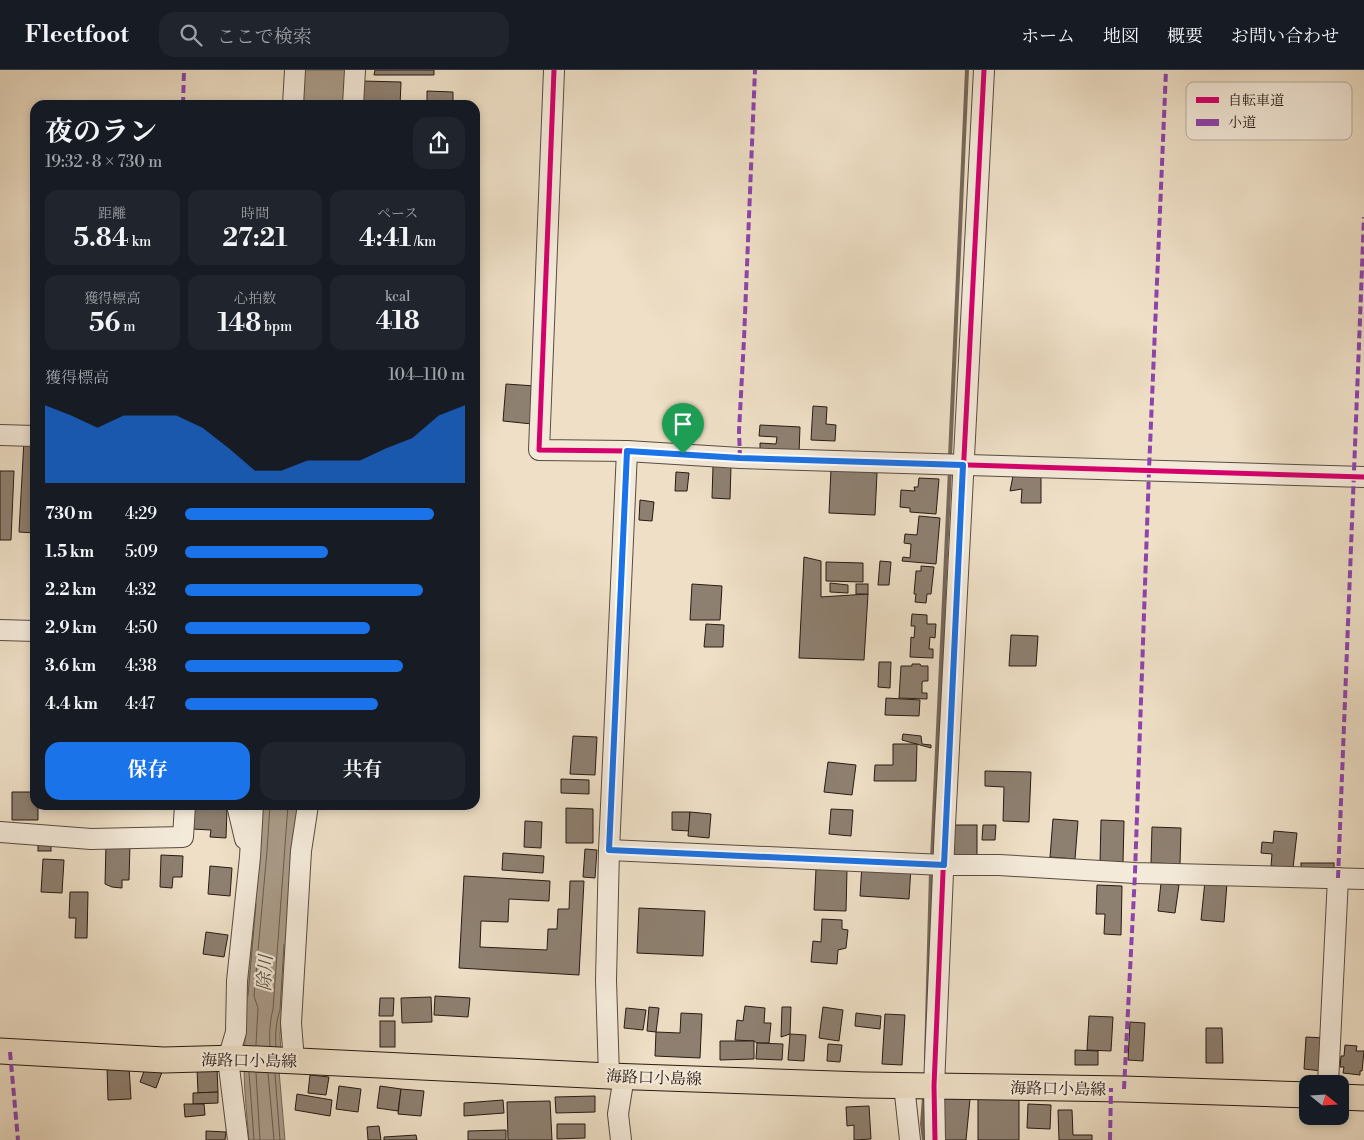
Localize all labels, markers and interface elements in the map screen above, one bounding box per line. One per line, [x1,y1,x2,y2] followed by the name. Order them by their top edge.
[159,12,509,57] search box
[25,20,129,50] text: Fleetfoot
[177,21,205,49] icon: search
[217,25,312,49] text: ここで検索
[1021,25,1075,48] text: ホーム
[1103,25,1139,48] text: 地図
[1167,25,1203,48] text: 概要
[1231,25,1339,48] text: お問い合わせ
[1186,82,1352,140] legend
[1228,92,1284,110] text: 自転車道
[1228,114,1256,132] text: 小道
[45,115,157,150] text: 夜のラン
[413,117,465,169] button: share
[45,152,162,172] text: 19:32 · 8 × 730 m
[98,205,126,223] text: 距離
[241,205,269,223] text: 時間
[377,205,418,223] text: ペース
[73,223,129,254] text: 5.84
[223,223,287,254] text: 27:21
[359,223,411,254] text: 4:41
[129,233,151,251] text: km
[411,233,436,251] text: /km
[385,288,410,306] text: kcal
[84,290,140,308] text: 獲得標高
[234,290,276,308] text: 心拍数
[376,306,420,337] text: 418
[89,308,120,339] text: 56
[218,308,261,339] text: 148
[120,318,136,336] text: m
[261,318,292,336] text: bpm
[388,365,465,385] text: 104–110 m
[45,368,109,388] text: 獲得標高
[662,403,704,454] pin
[669,410,697,438] icon: arrive
[45,504,93,524] text: 730 m
[125,504,157,524] text: 4:29
[45,542,94,562] text: 1.5 km
[125,542,158,562] text: 5:09
[45,580,96,600] text: 2.2 km
[125,580,156,600] text: 4:32
[45,618,96,638] text: 2.9 km
[125,618,158,638] text: 4:50
[45,656,96,676] text: 3.6 km
[125,656,157,676] text: 4:38
[45,694,98,714] text: 4.4 km
[125,694,155,714] text: 4:47
[45,742,250,800] button: 保存
[260,742,465,800] button: 共有
[253,952,278,992] water label: 除川
[201,1050,297,1072] street label: 海路口小島線
[606,1066,702,1090] street label: 海路口小島線
[1299,1075,1349,1125] north arrow
[1299,1075,1349,1125] map controls
[1010,1078,1106,1100] street label: 海路口小島線

